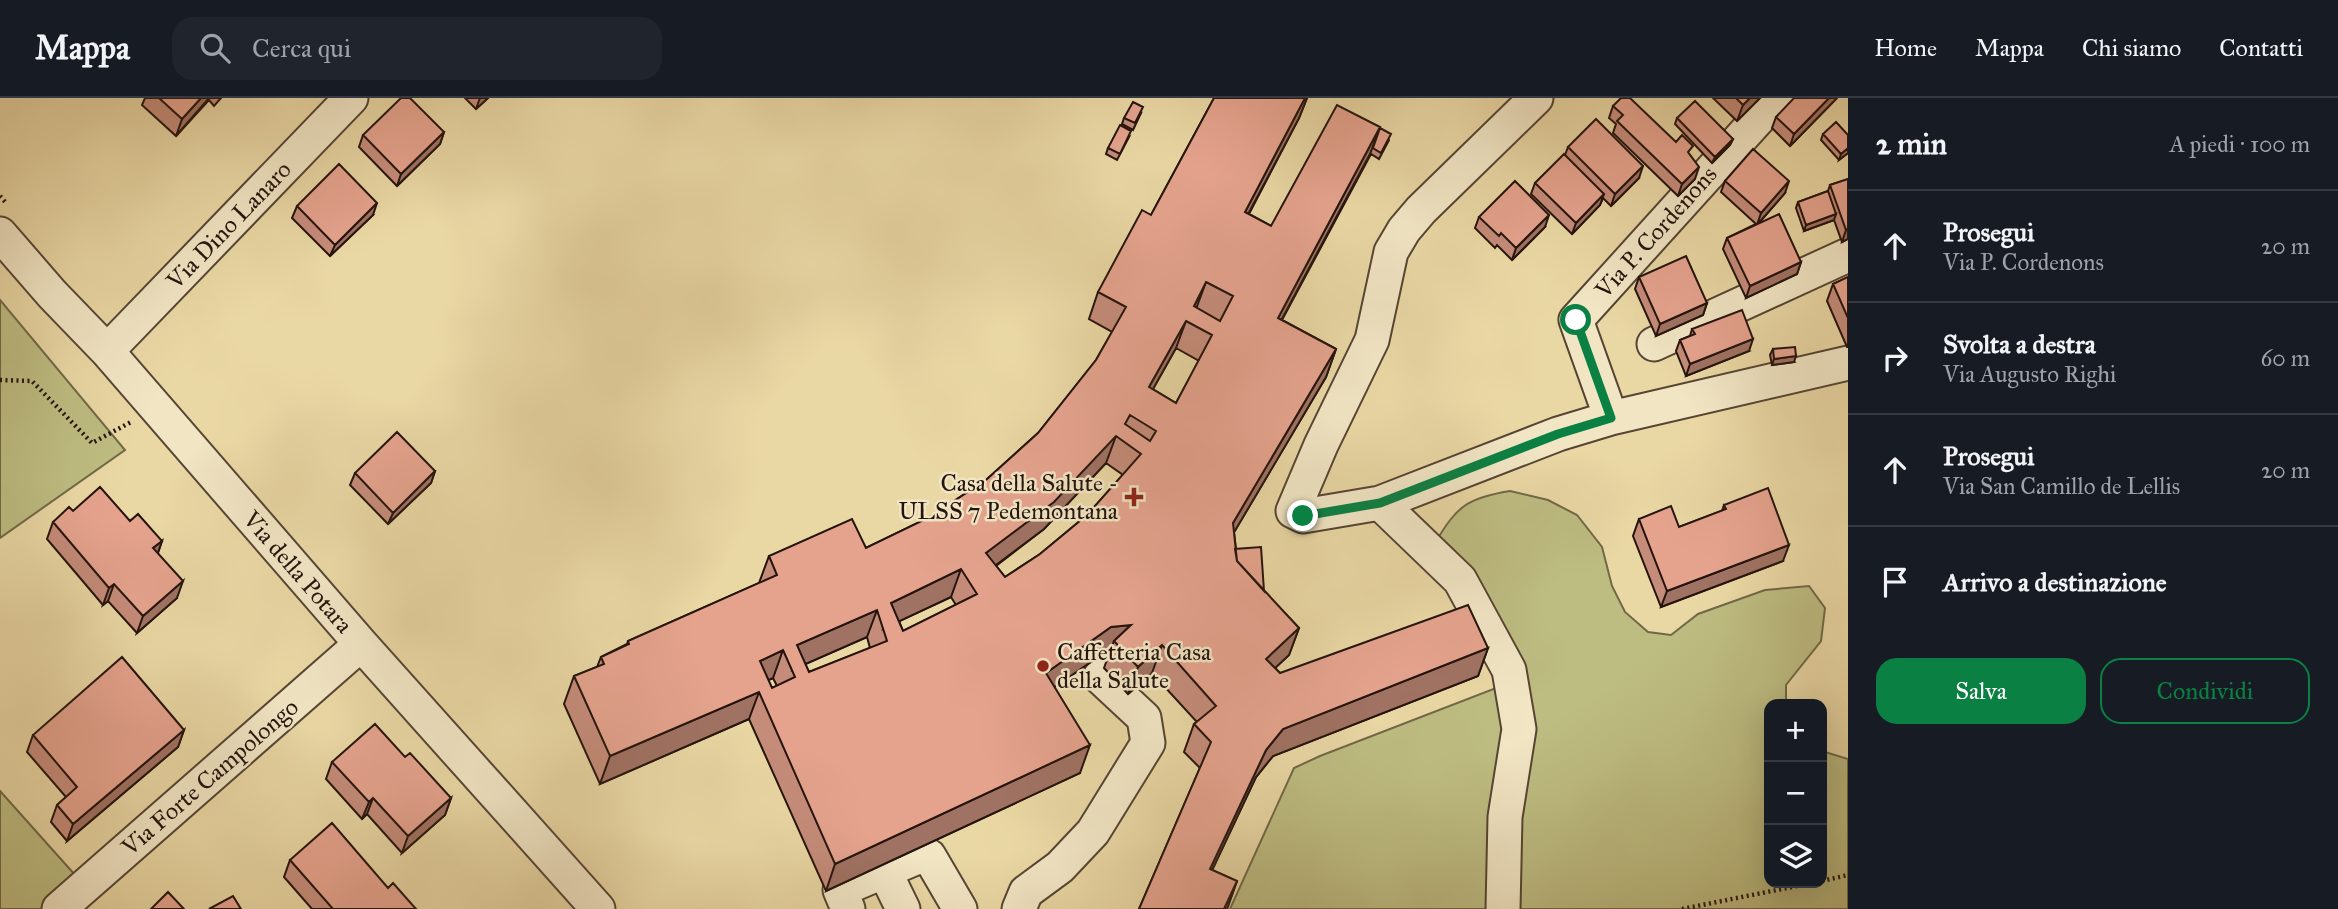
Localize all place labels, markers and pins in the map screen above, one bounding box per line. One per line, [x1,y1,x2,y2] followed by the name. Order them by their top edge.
[898,468,1119,526] place label: Casa della Salute - ULSS 7 Pedemontana
[1124,487,1144,507] marker: Casa della Salute - ULSS 7 Pedemontana
[1057,637,1212,695] place label: Caffetteria Casa della Salute
[1035,658,1051,674] marker: Caffetteria Casa della Salute

